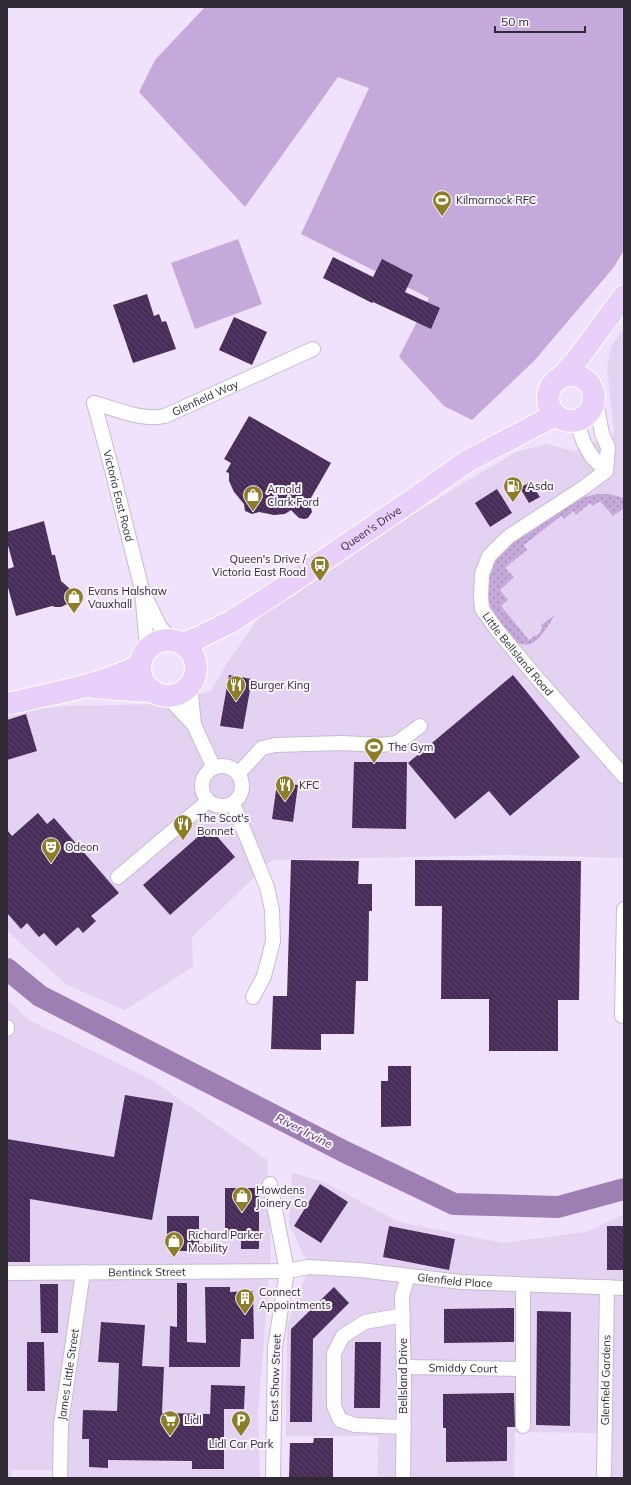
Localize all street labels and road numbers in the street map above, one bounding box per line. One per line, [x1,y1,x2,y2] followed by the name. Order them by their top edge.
[170,377,241,419] street label: Glenfield Way
[100,448,137,543] street label: Victoria East Road
[338,503,404,554] street label: Queen's Drive
[480,609,556,699] street label: Little Bellsland Road
[108,1265,186,1279] street label: Bentinck Street
[417,1270,493,1290] street label: Glenfield Place
[55,1328,82,1421] street label: James Little Street
[266,1334,284,1422] street label: East Shaw Street
[598,1335,613,1425] street label: Glenfield Gardens
[396,1338,410,1414] street label: Bellsland Drive
[428,1360,498,1376] street label: Smiddy Court

